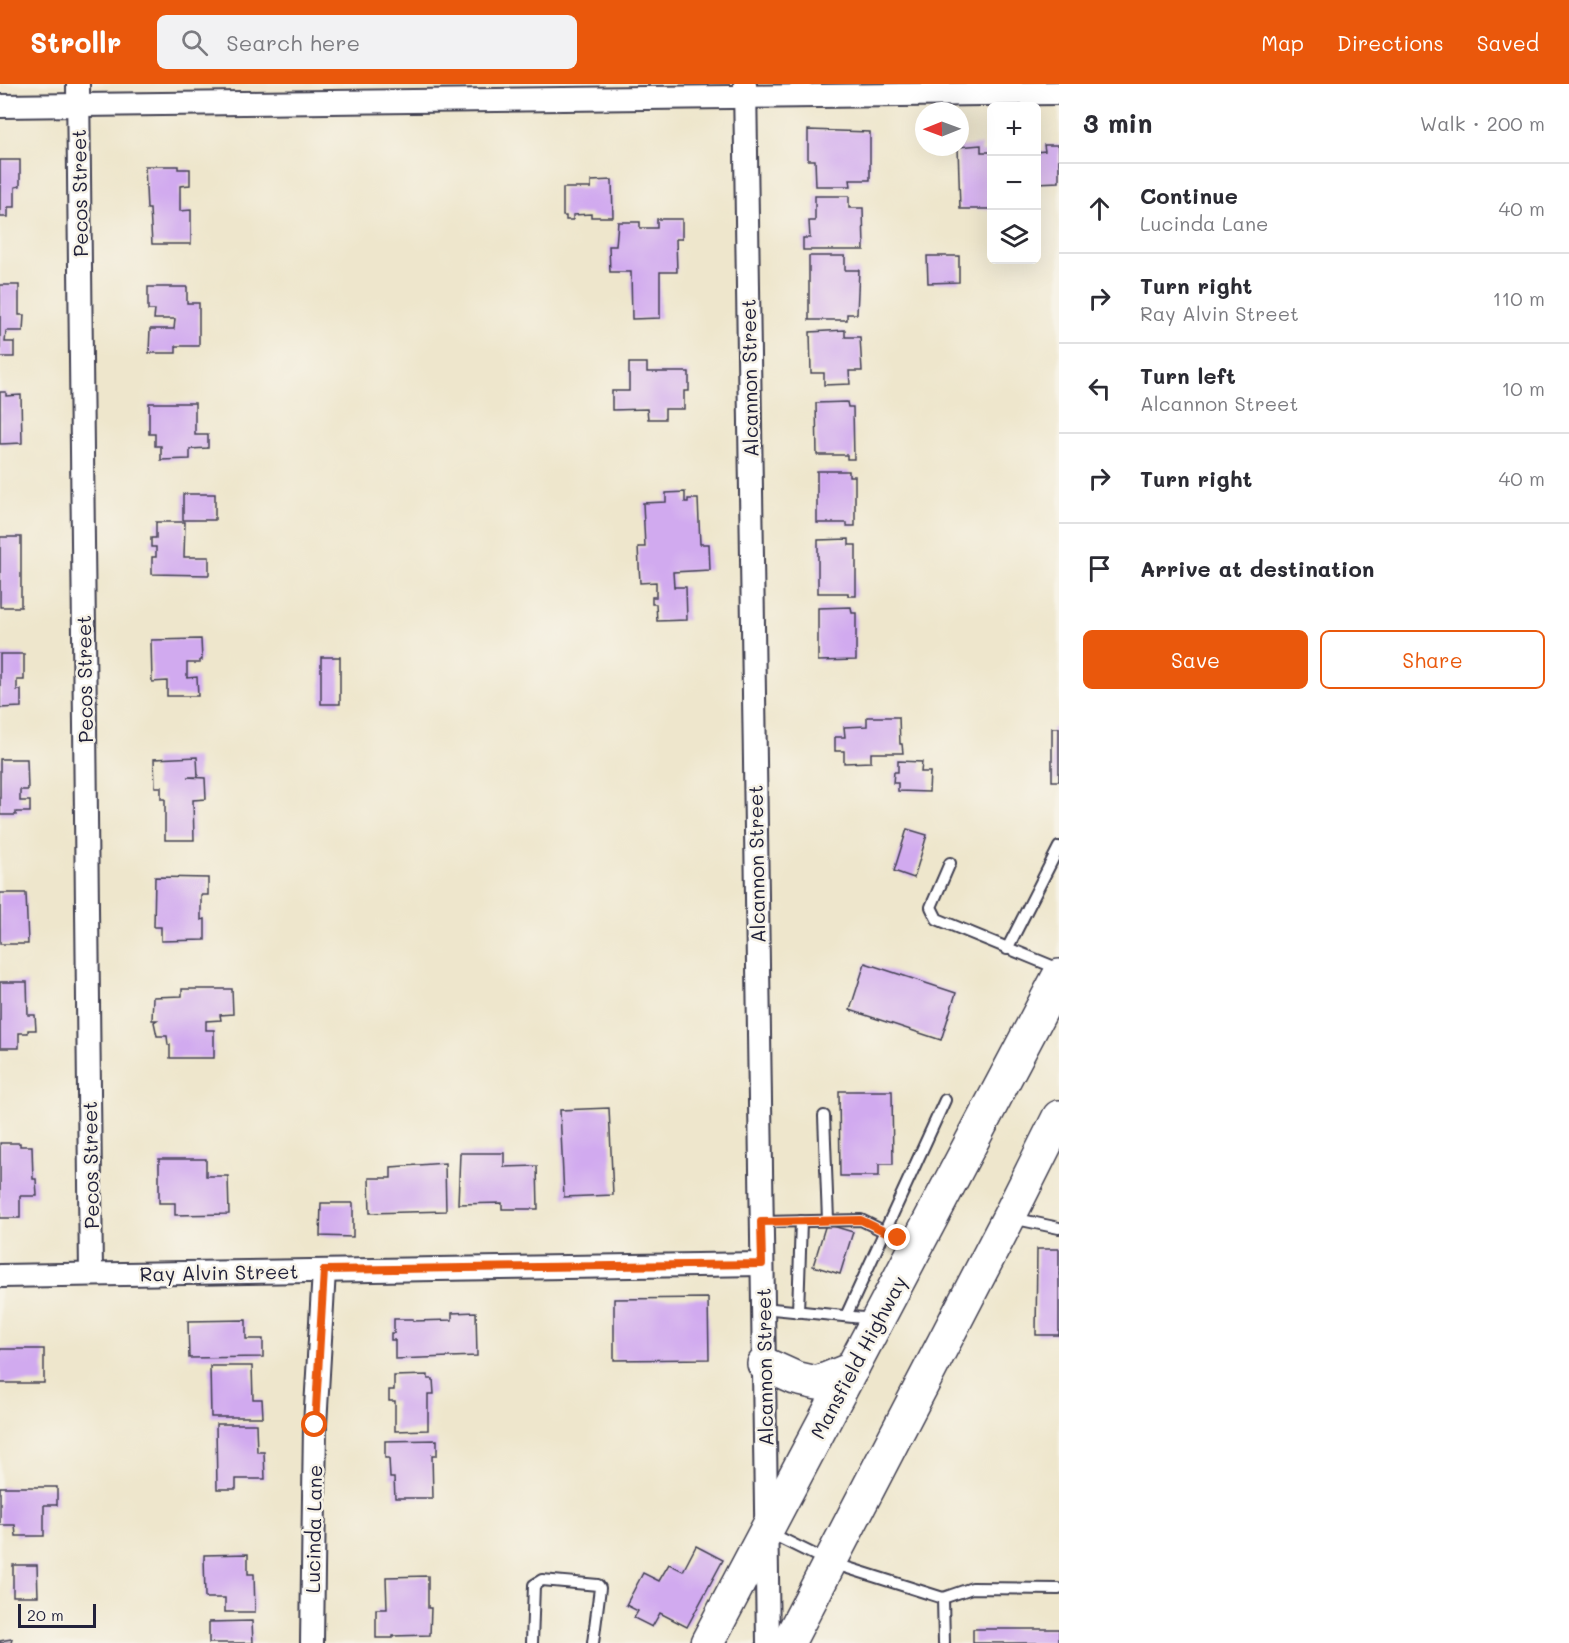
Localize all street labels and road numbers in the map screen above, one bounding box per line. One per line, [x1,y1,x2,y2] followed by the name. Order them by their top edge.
[65,129,93,257] street label: Pecos Street
[735,299,763,457] street label: Alcannon Street
[70,615,98,743] street label: Pecos Street
[742,785,770,943] street label: Alcannon Street
[76,1101,104,1229] street label: Pecos Street
[139,1258,299,1286] street label: Ray Alvin Street
[804,1271,912,1443] street label: Mansfield Highway
[750,1288,778,1446] street label: Alcannon Street
[299,1465,327,1593] street label: Lucinda Lane

